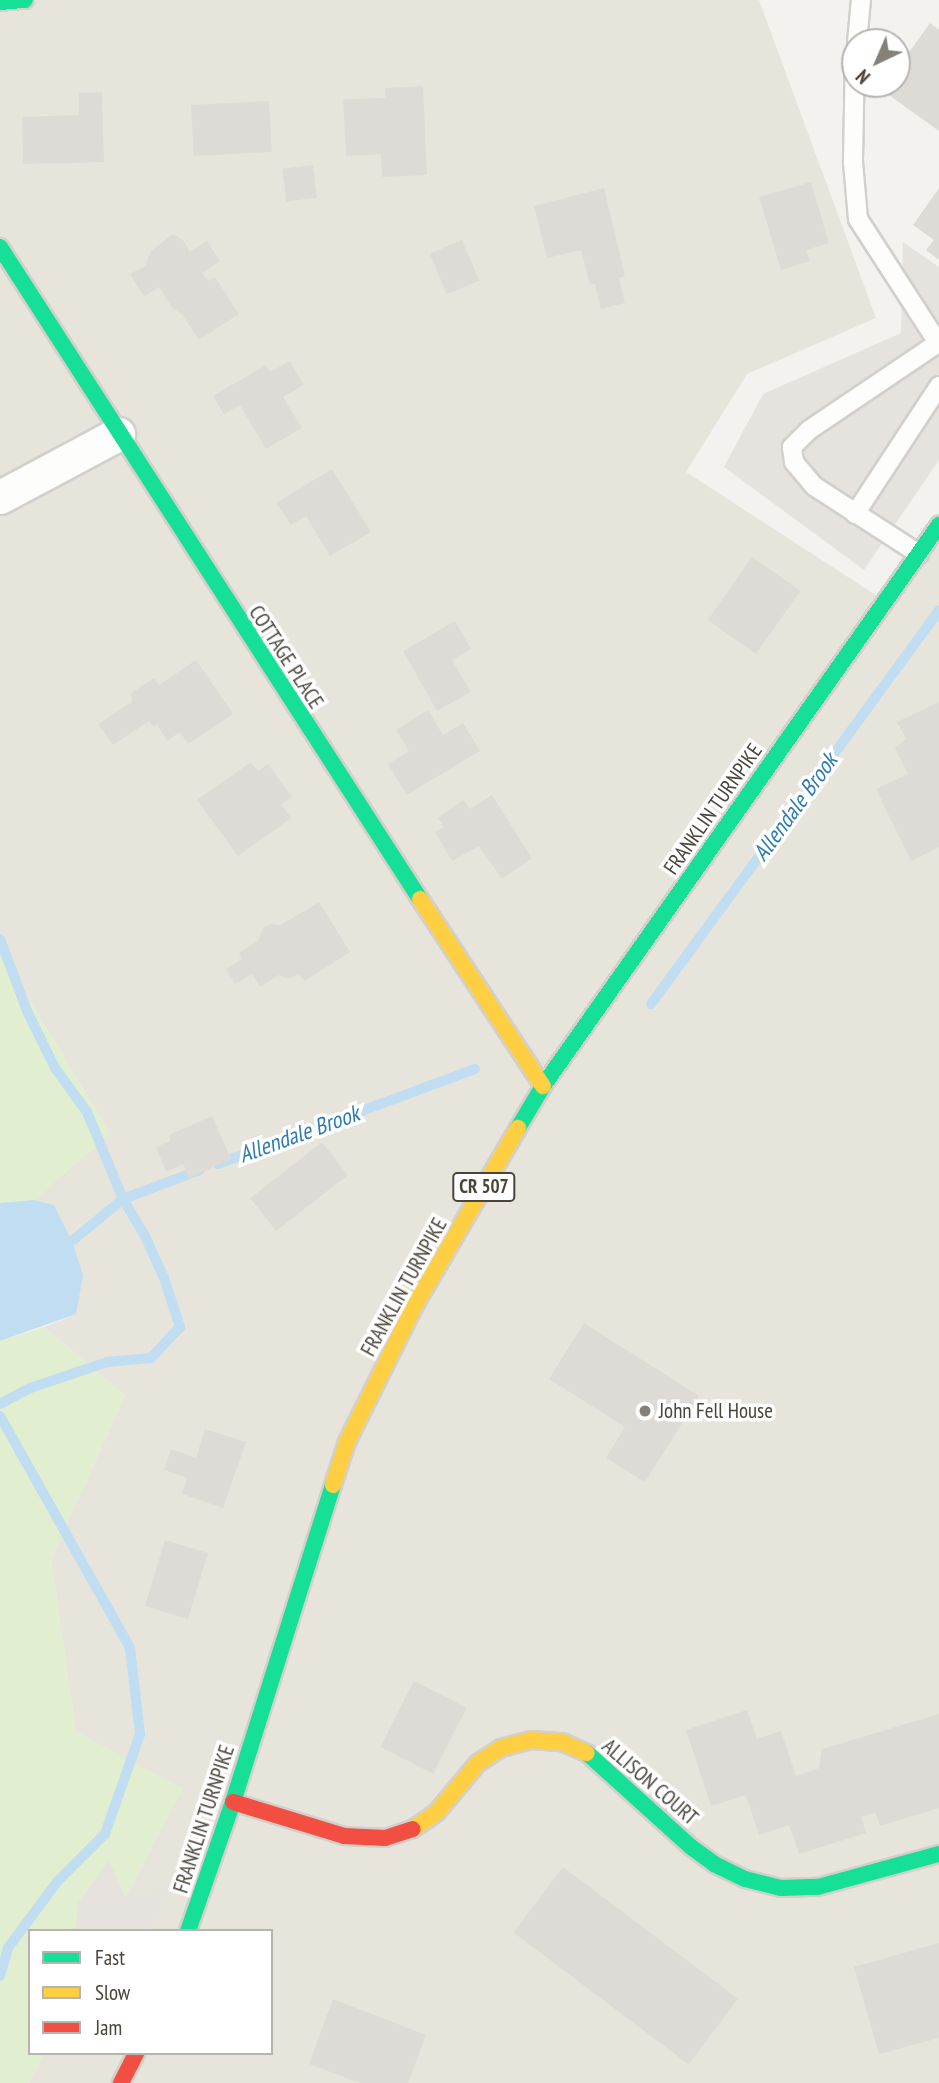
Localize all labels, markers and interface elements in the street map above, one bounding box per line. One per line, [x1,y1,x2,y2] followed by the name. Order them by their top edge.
[841,28,911,98] north arrow
[851,64,875,89] text: N
[243,601,329,713] street label: COTTAGE PLACE
[658,738,768,880] street label: FRANKLIN TURNPIKE
[747,748,843,866] water label: Allendale Brook
[235,1099,363,1169] water label: Allendale Brook
[451,1172,517,1203] road number: CR 507
[355,1213,453,1361] street label: FRANKLIN TURNPIKE
[659,1398,773,1424] place label: John Fell House
[637,1403,653,1419] marker: John Fell House
[597,1734,703,1830] street label: ALLISON COURT
[168,1742,240,1896] street label: FRANKLIN TURNPIKE
[28,1929,273,2055] legend
[95,1944,125,1971] text: Fast
[95,1979,130,2006] text: Slow
[95,2014,122,2041] text: Jam

